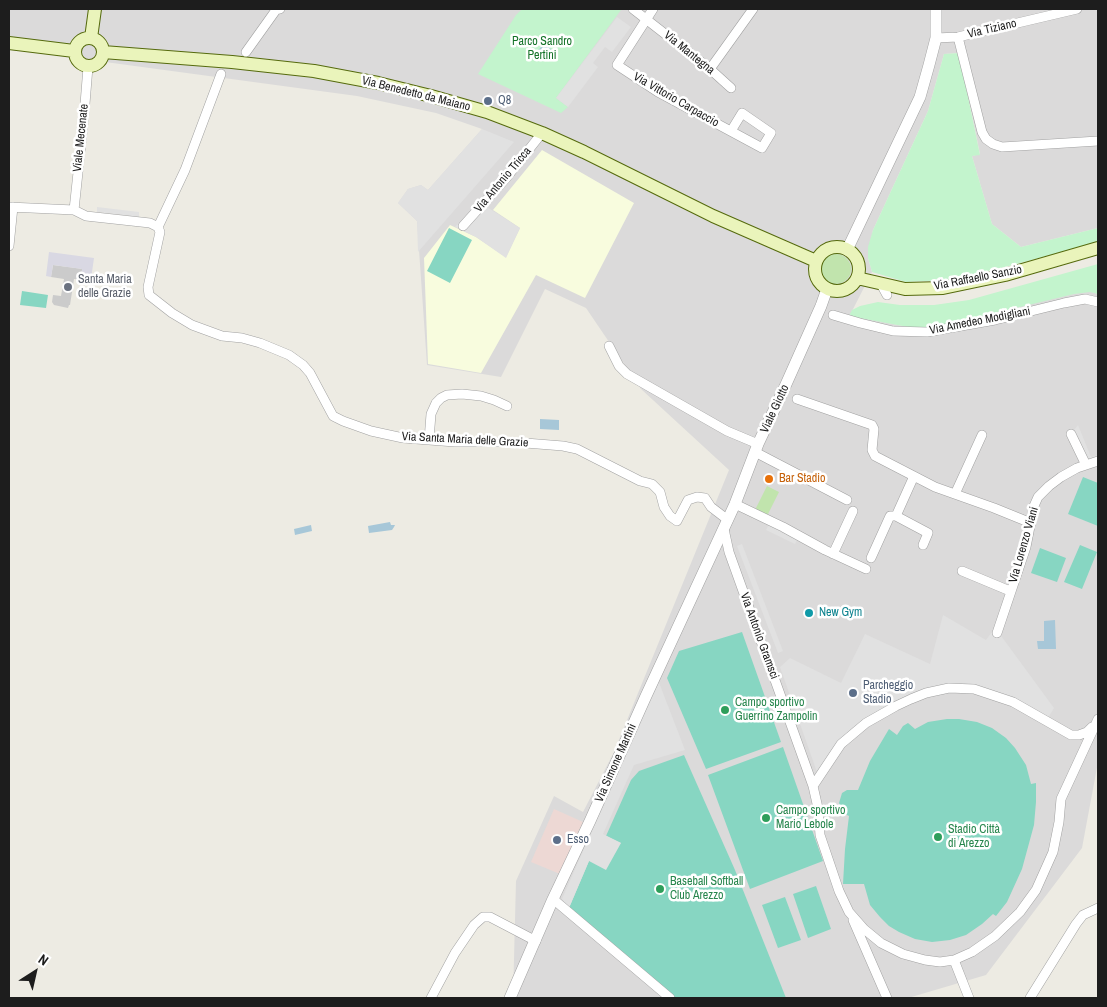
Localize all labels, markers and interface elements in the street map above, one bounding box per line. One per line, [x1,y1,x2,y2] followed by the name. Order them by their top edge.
[966,16,1018,42] street label: Via Tiziano
[661,28,717,78] street label: Via Mantegna
[512,35,572,63] park label: Parco Sandro Pertini
[631,70,721,130] street label: Via Vittorio Carpaccio
[360,74,472,114] street label: Via Benedetto da Maiano
[498,94,511,108] place label: Q8
[482,95,494,107] marker: Q8
[70,103,92,173] street label: Viale Mecenate
[471,144,535,216] street label: Via Antonio Tricca
[933,262,1023,294] street label: Via Raffaello Sanzio
[78,273,132,301] place label: Santa Maria delle Grazie
[62,281,74,293] marker: Santa Maria delle Grazie
[928,304,1032,338] street label: Via Amedeo Modigliani
[758,382,792,436] street label: Viale Giotto
[401,429,529,451] street label: Via Santa Maria delle Grazie
[779,472,825,486] place label: Bar Stadio
[763,473,775,485] marker: Bar Stadio
[1006,505,1042,585] street label: Via Lorenzo Viani
[737,591,781,681] street label: Via Antonio Gramsci
[819,606,862,620] place label: New Gym
[803,607,815,619] marker: New Gym
[863,679,913,707] place label: Parcheggio Stadio
[847,687,859,699] marker: Parcheggio Stadio
[735,696,818,724] place label: Campo sportivo Guerrino Zampolin
[719,704,731,716] marker: Campo sportivo Guerrino Zampolin
[592,721,640,805] street label: Via Simone Martini
[776,804,845,832] place label: Campo sportivo Mario Lebole
[760,812,772,824] marker: Campo sportivo Mario Lebole
[948,823,1000,851] place label: Stadio Città di Arezzo
[932,831,944,843] marker: Stadio Città di Arezzo
[567,833,589,847] place label: Esso
[551,834,563,846] marker: Esso
[670,875,743,903] place label: Baseball Softball Club Arezzo
[654,883,666,895] marker: Baseball Softball Club Arezzo
[10,947,60,997] north arrow
[35,950,52,969] text: N

